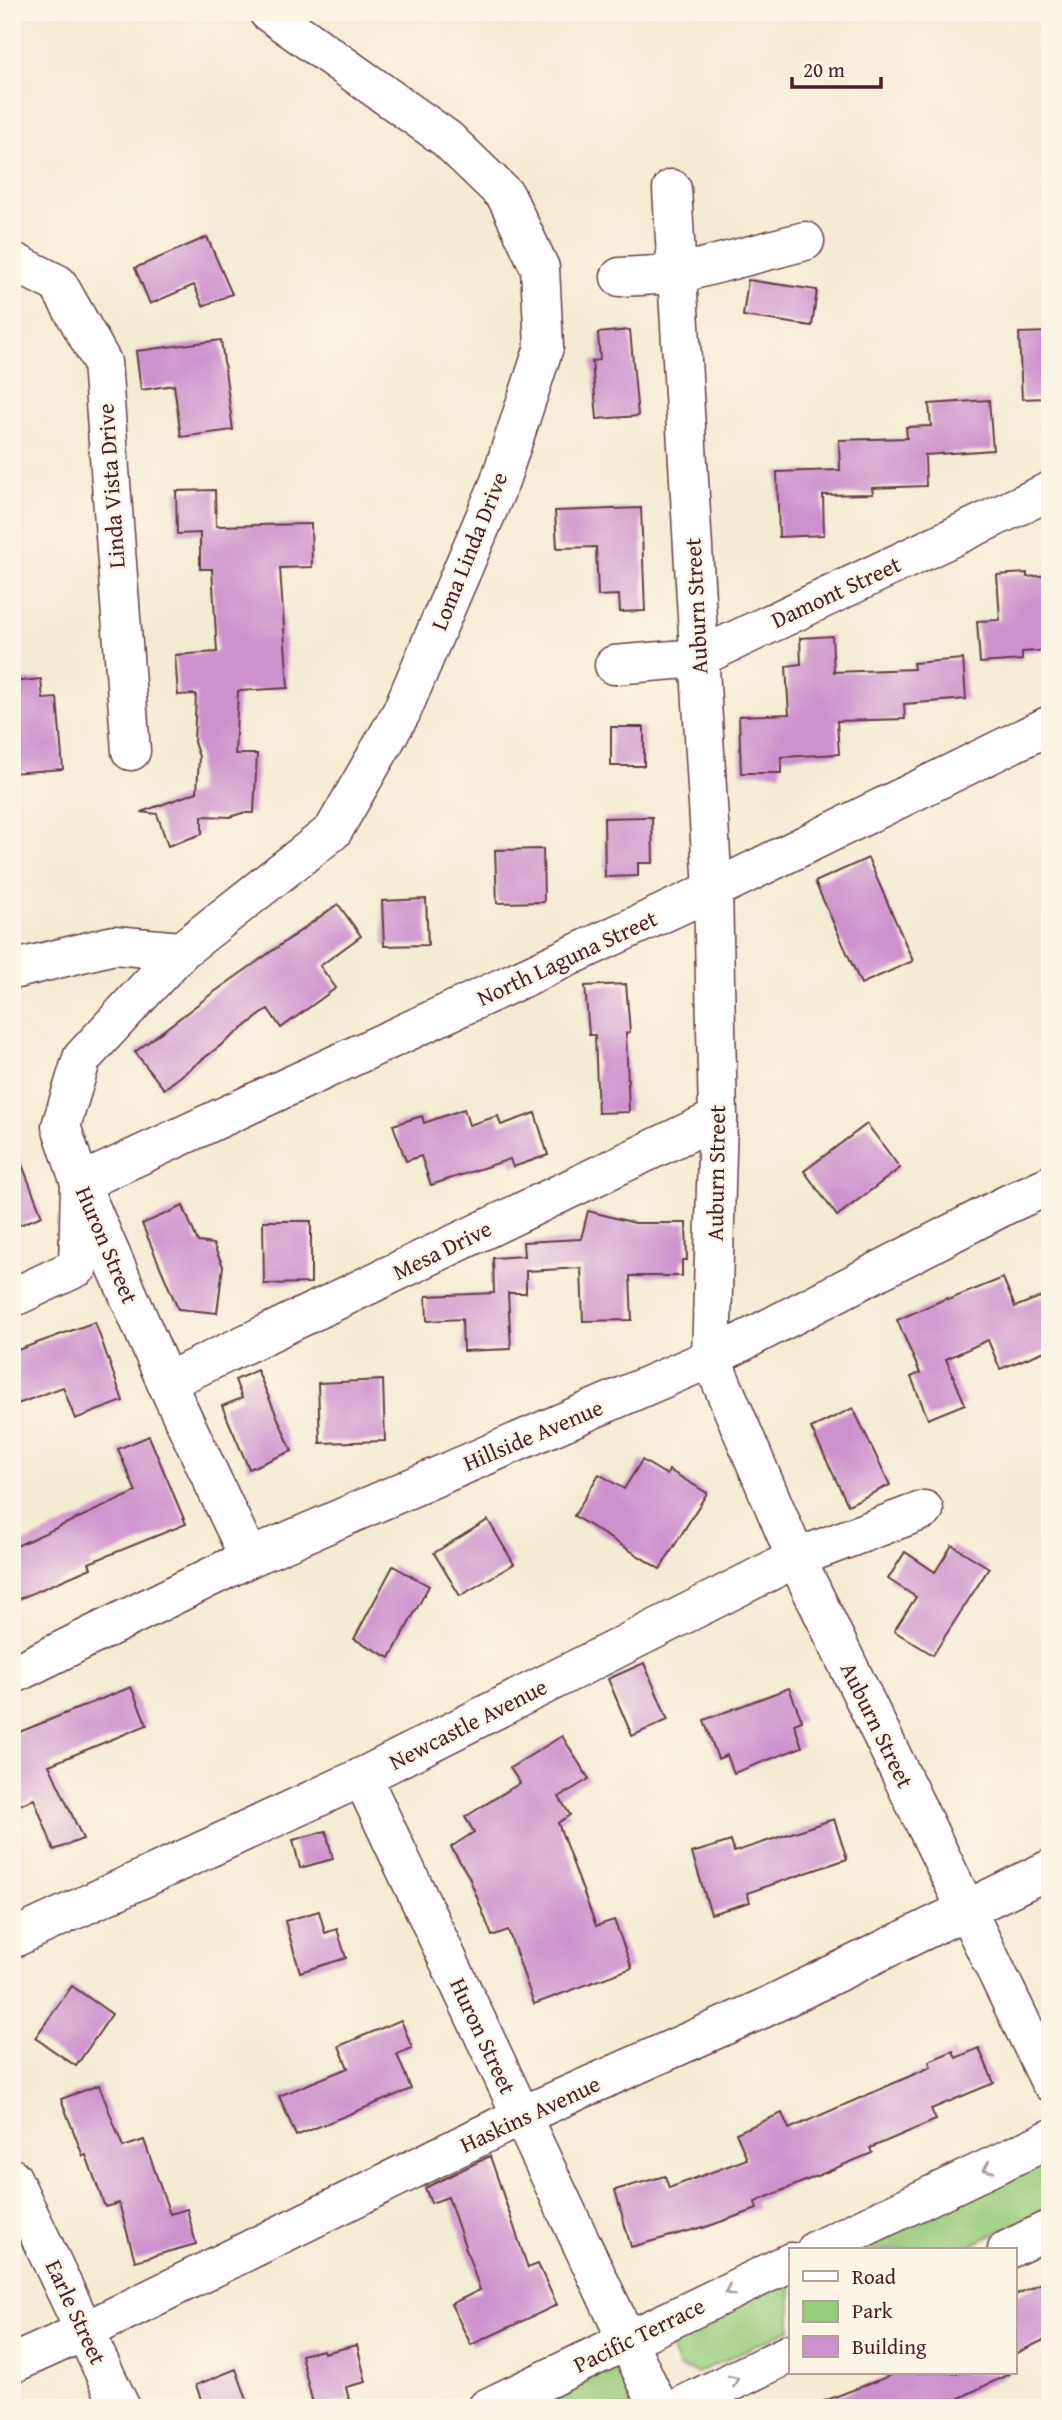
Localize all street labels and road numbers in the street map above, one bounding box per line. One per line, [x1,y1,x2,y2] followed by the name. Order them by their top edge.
[88,403,133,570] street label: Linda Vista Drive
[422,467,515,635] street label: Loma Linda Drive
[675,537,716,675] street label: Auburn Street
[766,547,906,636] street label: Damont Street
[471,901,662,1014] street label: North Laguna Street
[698,1105,733,1241] street label: Auburn Street
[68,1181,147,1309] street label: Huron Street
[387,1211,497,1288] street label: Mesa Drive
[458,1390,608,1479] street label: Hillside Avenue
[833,1656,922,1793] street label: Auburn Street
[383,1669,553,1778] street label: Newcastle Avenue
[442,1972,525,2099] street label: Huron Street
[454,2067,605,2160] street label: Haskins Avenue
[38,2254,115,2370] street label: Earle Street
[568,2289,710,2381] street label: Pacific Terrace

